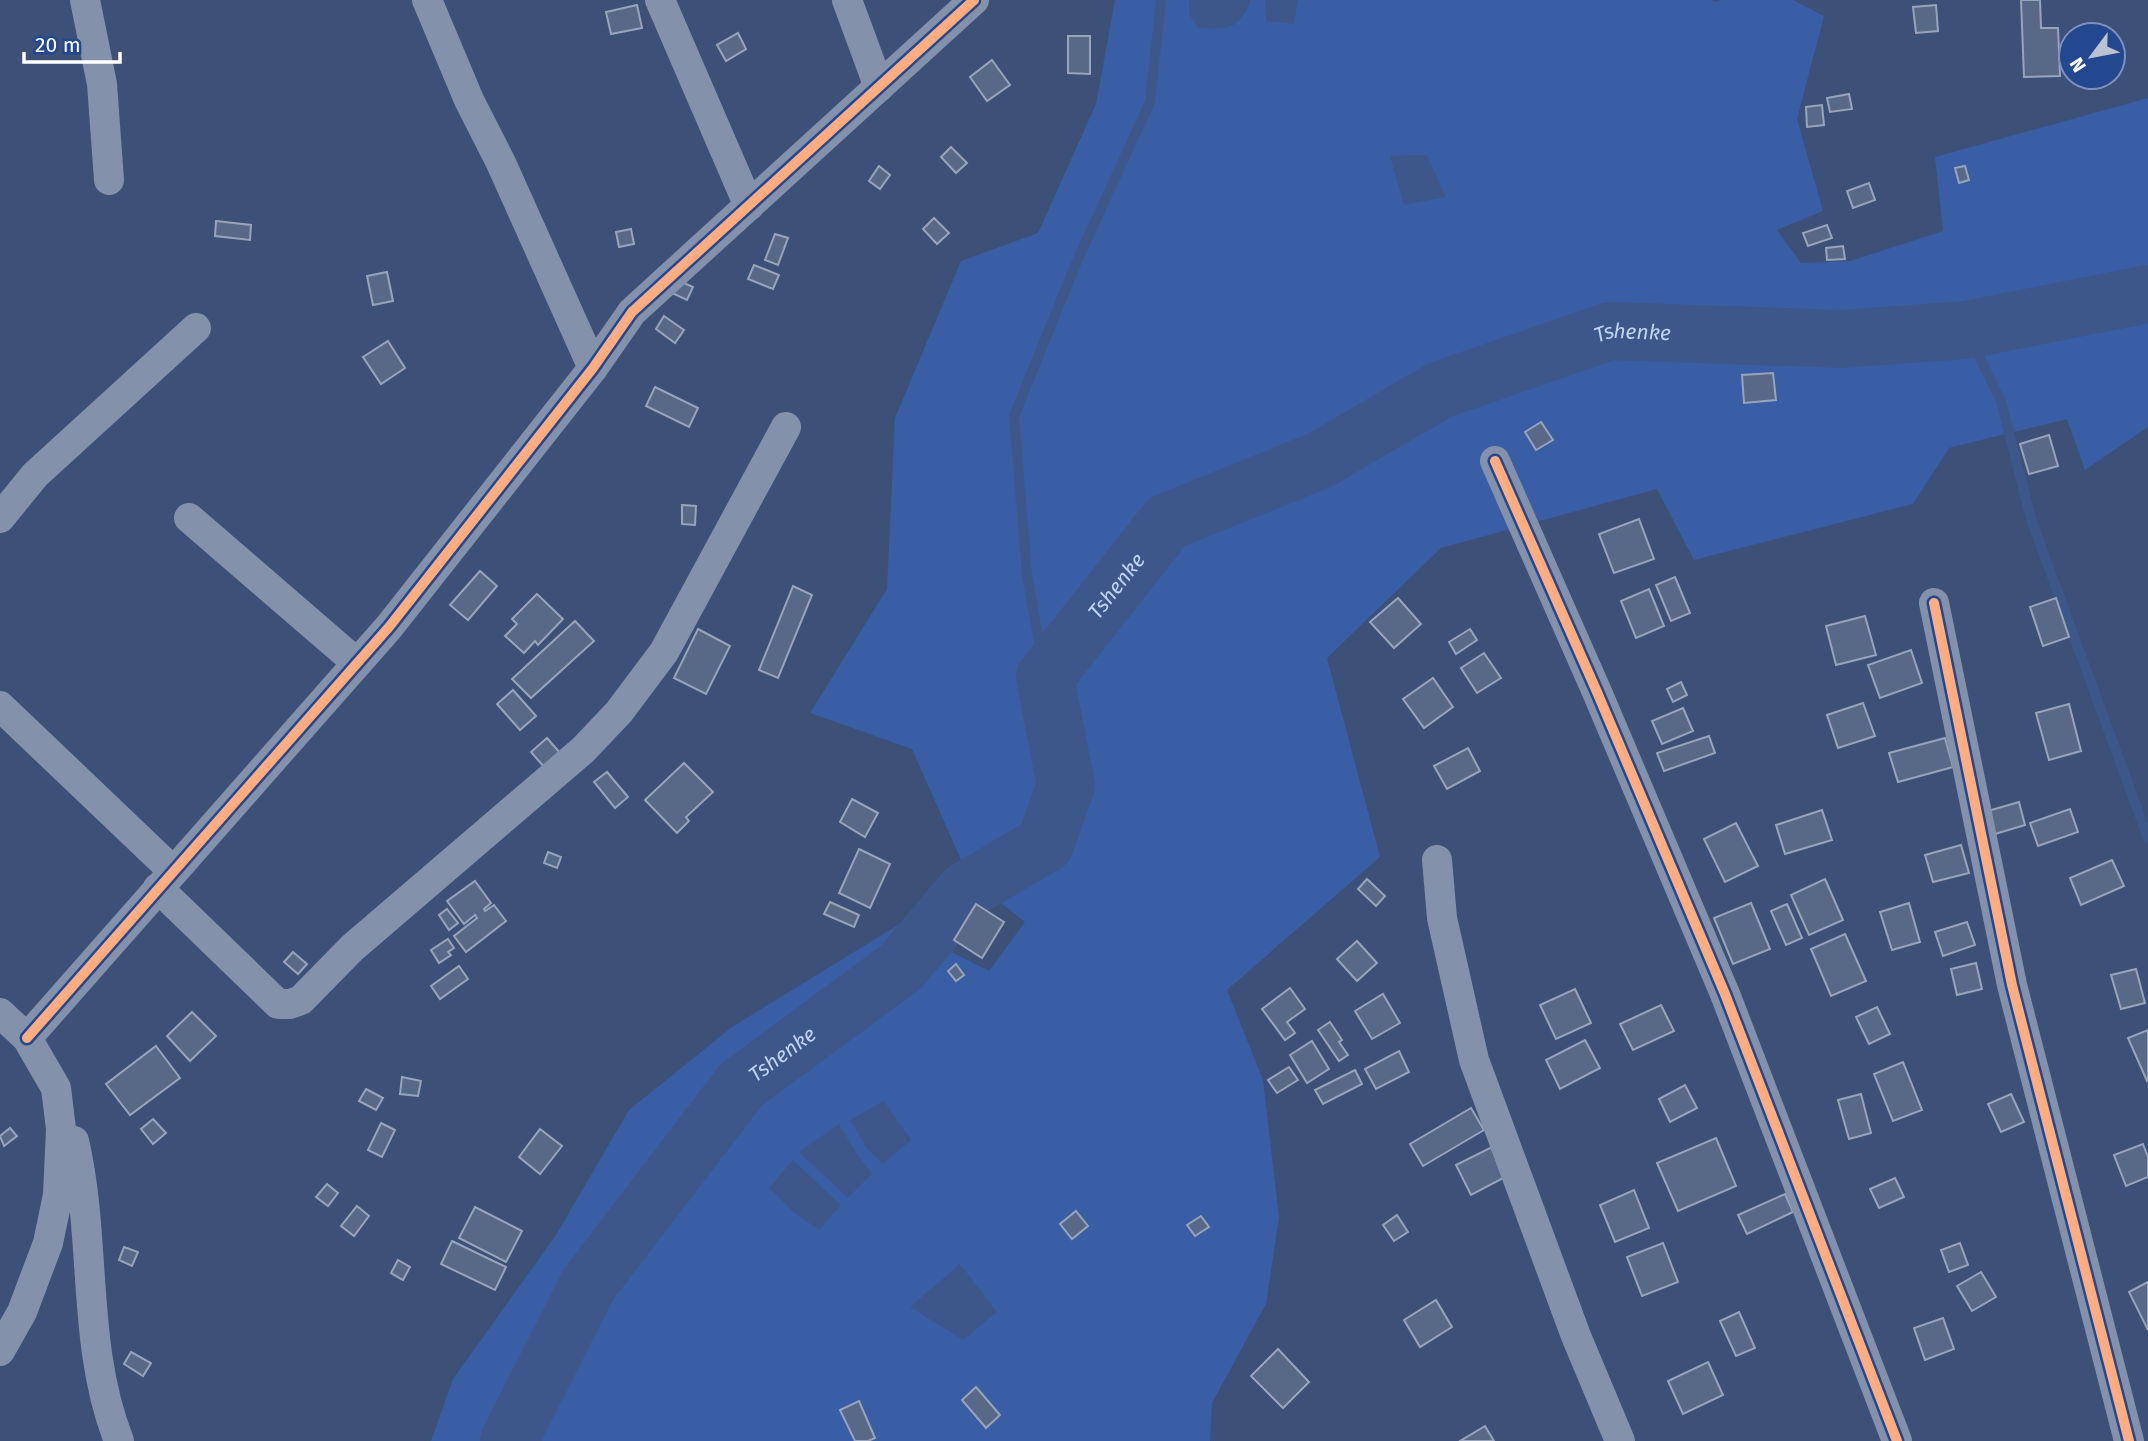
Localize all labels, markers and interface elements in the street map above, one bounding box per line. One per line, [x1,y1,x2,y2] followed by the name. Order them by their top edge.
[24,21,121,65] scale bar
[2057,21,2127,91] north arrow
[35,32,81,58] text: 20 m
[2065,53,2091,76] text: N
[1591,317,1672,349] water label: Tshenke
[1083,548,1151,624] water label: Tshenke
[744,1021,821,1088] water label: Tshenke

